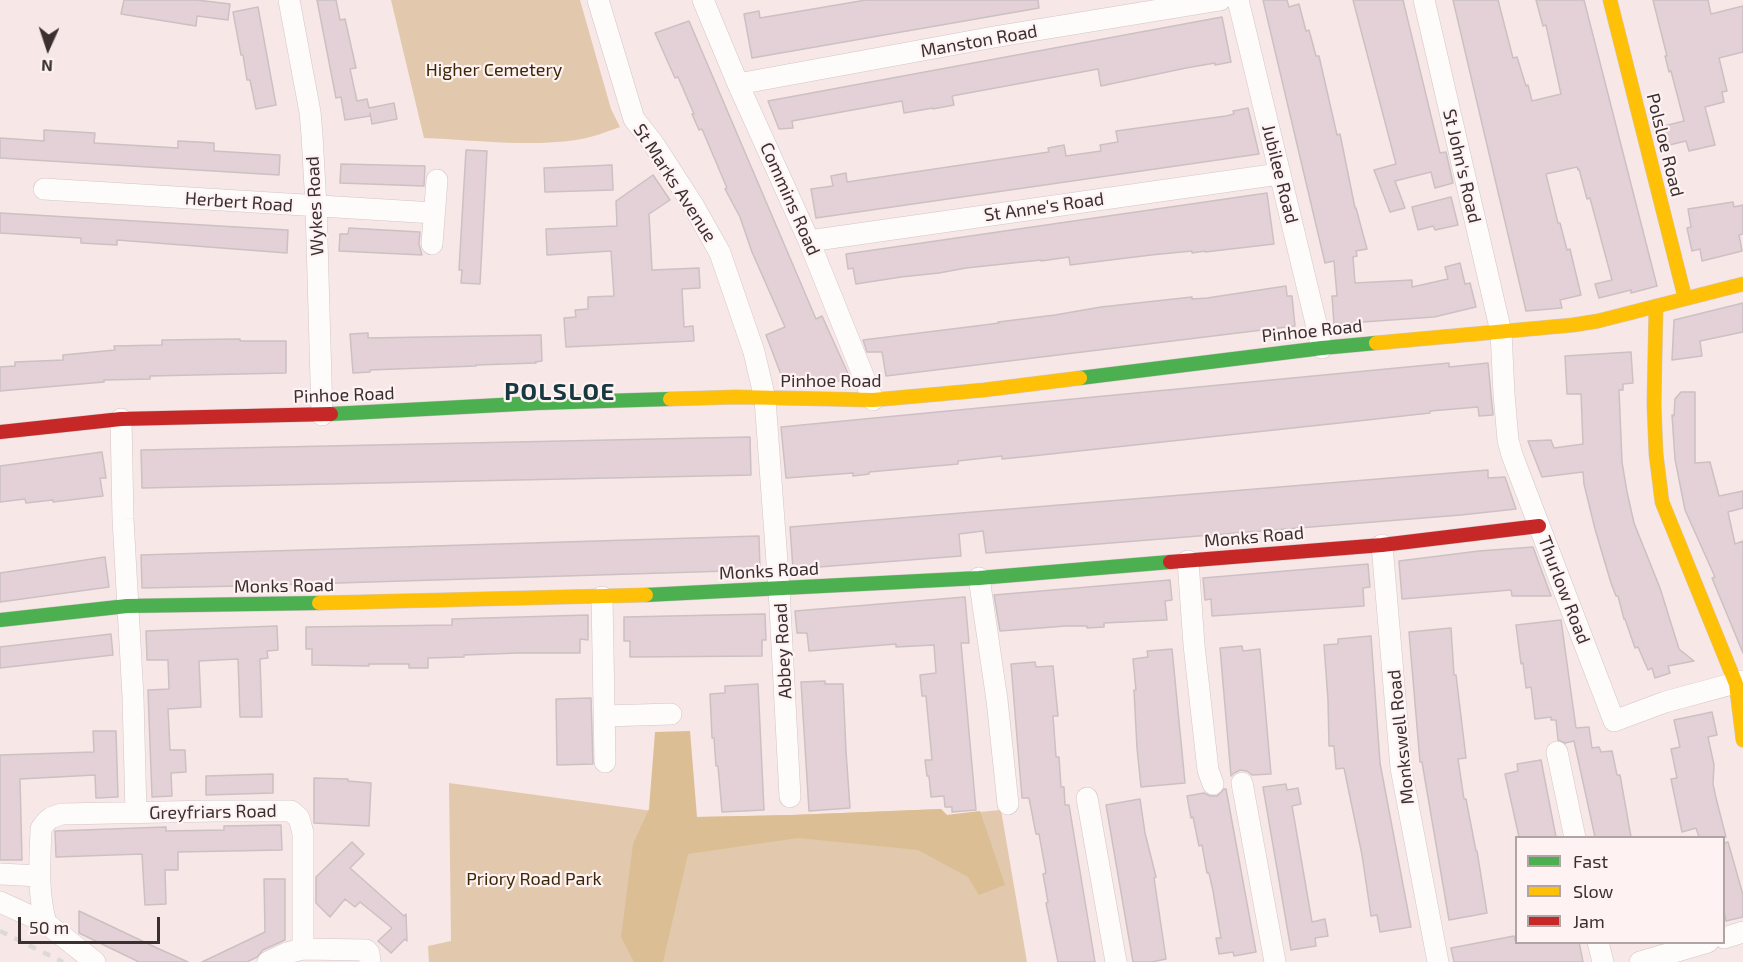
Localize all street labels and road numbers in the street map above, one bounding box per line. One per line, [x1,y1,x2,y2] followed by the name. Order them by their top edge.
[919,20,1039,62] street label: Manston Road
[1642,91,1688,199] street label: Polsloe Road
[1438,107,1486,225] street label: St John's Road
[629,120,721,246] street label: St Marks Avenue
[1257,122,1303,226] street label: Jubilee Road
[755,139,825,259] street label: Commins Road
[302,156,328,256] street label: Wykes Road
[184,187,294,217] street label: Herbert Road
[983,188,1105,226] street label: St Anne's Road
[1260,315,1364,347] street label: Pinhoe Road
[780,370,882,392] street label: Pinhoe Road
[293,382,395,408] street label: Pinhoe Road
[1203,522,1305,552] street label: Monks Road
[1533,533,1595,647] street label: Thurlow Road
[718,558,820,584] street label: Monks Road
[234,574,334,598] street label: Monks Road
[770,602,796,700] street label: Abbey Road
[1383,669,1419,805] street label: Monkswell Road
[149,800,277,824] street label: Greyfriars Road

